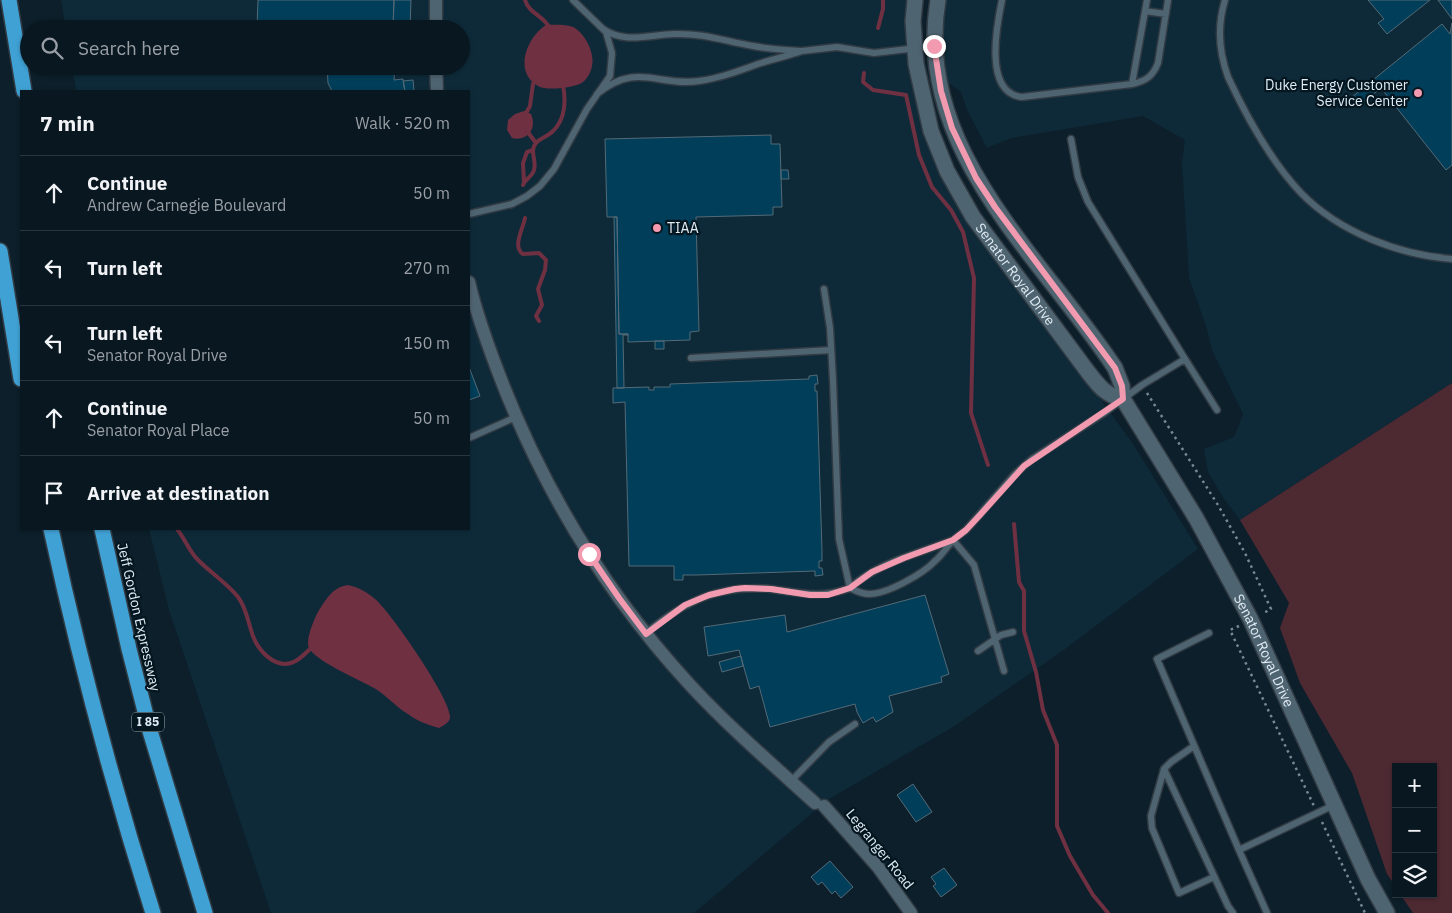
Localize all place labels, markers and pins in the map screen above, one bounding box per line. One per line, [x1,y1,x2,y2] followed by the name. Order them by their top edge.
[1265,76,1408,110] place label: Duke Energy Customer Service Center
[1412,87,1424,99] marker: Duke Energy Customer Service Center
[667,219,699,237] place label: TIAA
[651,222,663,234] marker: TIAA

